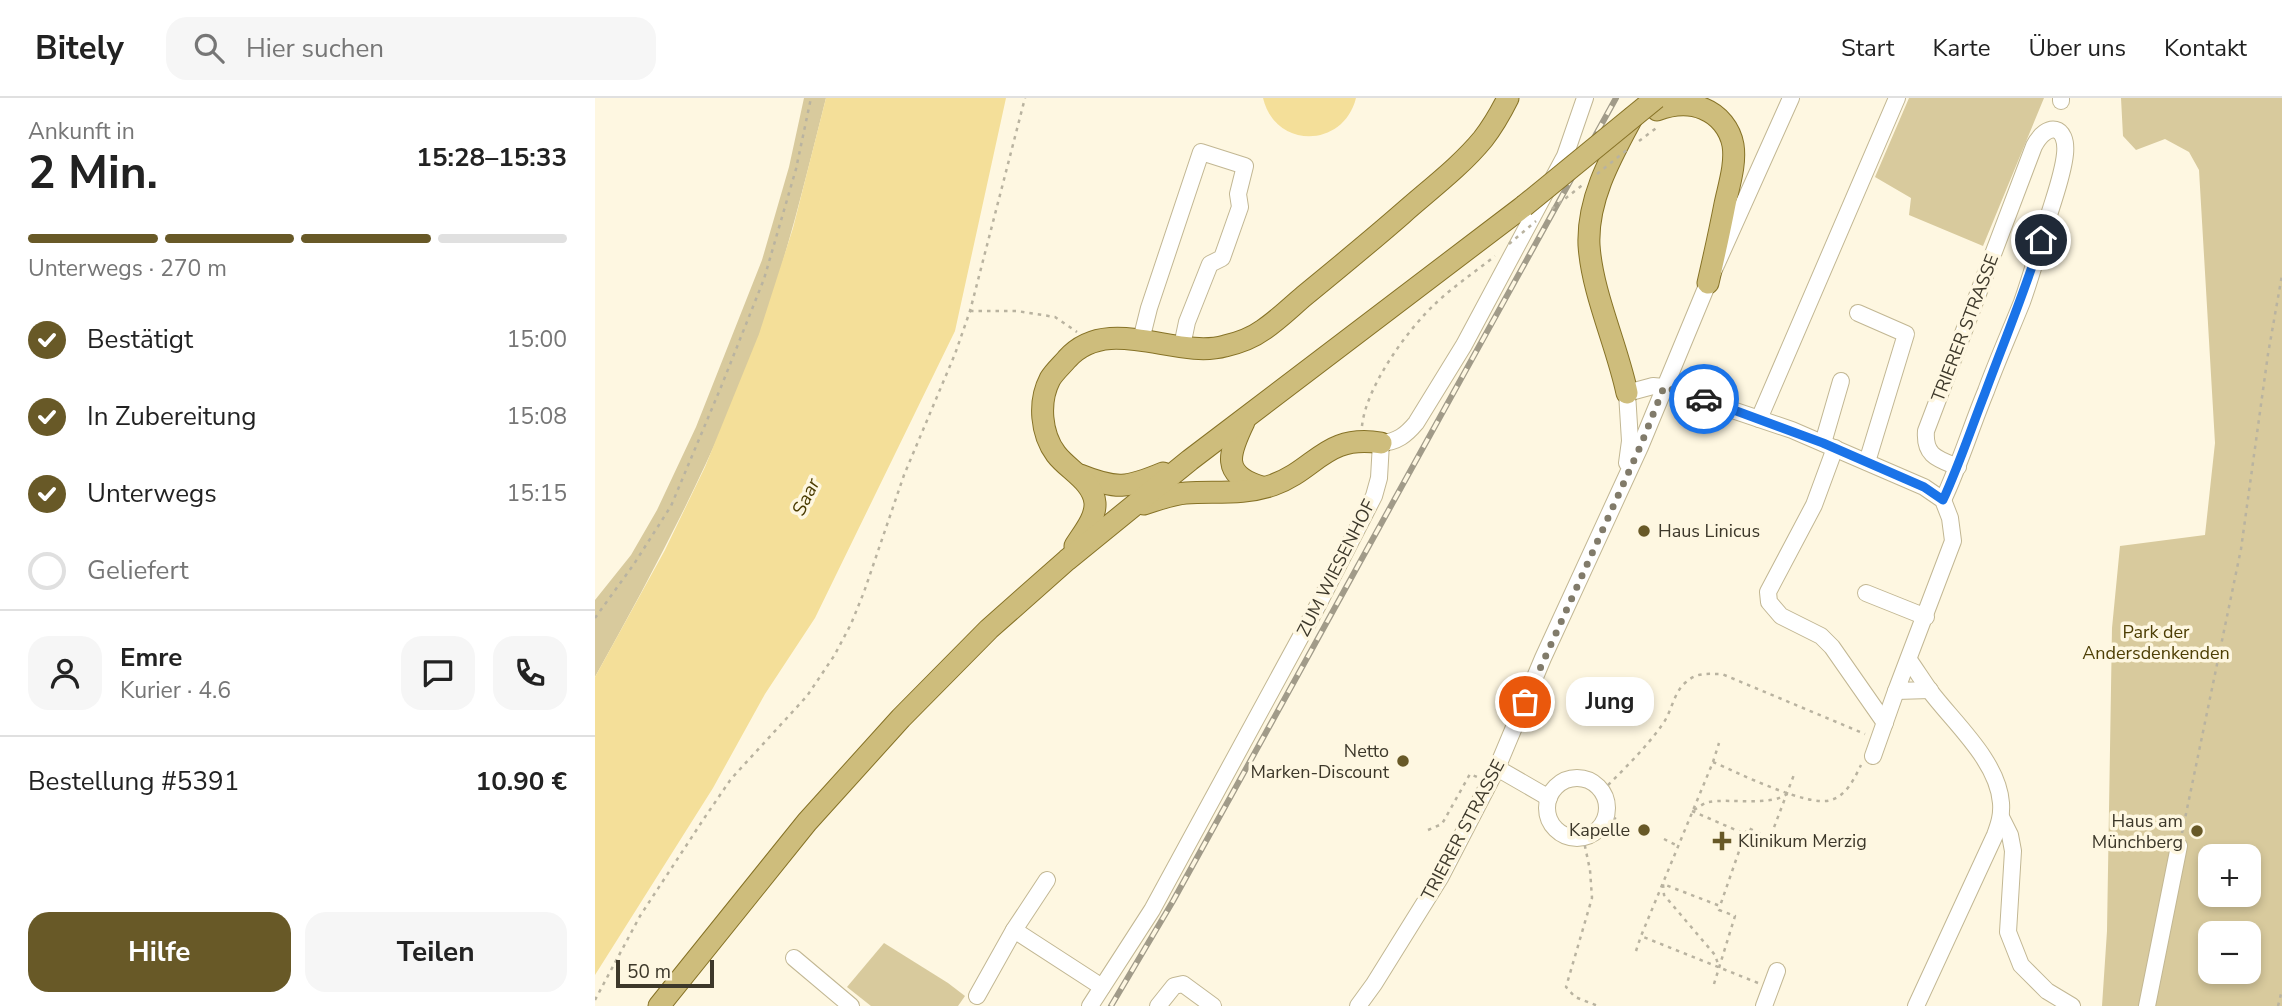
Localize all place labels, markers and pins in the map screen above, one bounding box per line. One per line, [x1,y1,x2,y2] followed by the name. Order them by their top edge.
[2011,210,2071,270] pin
[1658,519,1760,543] place label: Haus Linicus
[1636,523,1652,539] marker: Haus Linicus
[1495,672,1555,732] pin
[1567,678,1655,726] callout: Jung
[1250,739,1390,784] place label: Netto Marken-Discount
[1395,753,1411,769] marker: Netto Marken-Discount
[2092,809,2183,854] place label: Haus am Münchberg
[1569,818,1630,842] place label: Kapelle
[1636,822,1652,838] marker: Kapelle
[2189,823,2205,839] marker: Haus am Münchberg
[1738,829,1867,853] place label: Klinikum Merzig
[1712,831,1732,851] marker: Klinikum Merzig

